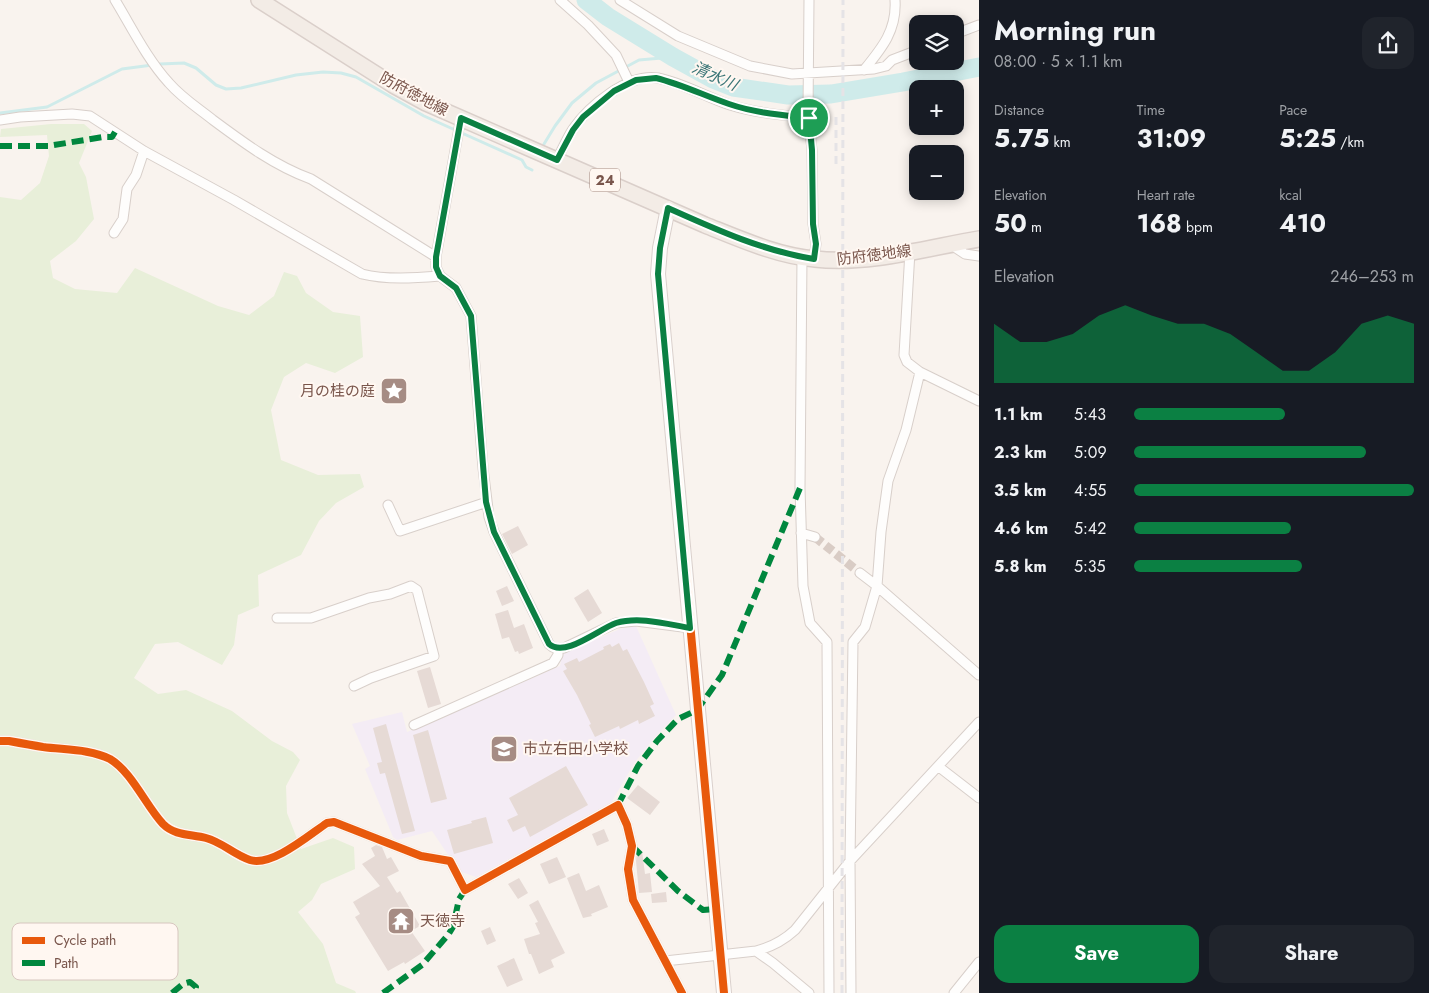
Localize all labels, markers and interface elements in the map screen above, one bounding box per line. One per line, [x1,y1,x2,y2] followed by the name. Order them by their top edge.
[994,10,1156,51] text: Morning run
[909,15,964,200] map controls
[909,15,964,70] button: layers
[1362,17,1414,69] button: share
[994,50,1122,73] text: 08:00 · 5 × 1.1 km
[688,56,743,97] water label: 清水川
[376,67,452,121] street label: 防府徳地線
[909,80,964,135] button: +
[788,97,830,139] pin
[994,100,1044,120] text: Distance
[1137,100,1165,120] text: Time
[1279,100,1307,120] text: Pace
[795,104,823,132] icon: arrive
[994,120,1049,156] text: 5.75
[1137,120,1206,156] text: 31:09
[1279,120,1336,156] text: 5:25
[1049,132,1071,152] text: km
[1336,132,1365,152] text: /km
[909,145,964,200] button: −
[590,168,620,192] road number: 24
[994,185,1047,205] text: Elevation
[1137,185,1195,205] text: Heart rate
[1279,185,1302,205] text: kcal
[994,205,1027,241] text: 50
[1137,205,1182,241] text: 168
[1279,205,1326,241] text: 410
[1027,217,1042,237] text: m
[1182,217,1213,237] text: bpm
[835,240,913,270] street label: 防府徳地線
[994,265,1054,288] text: Elevation
[1330,265,1414,288] text: 246–253 m
[379,376,409,406] place icon: 月の桂の庭
[300,380,375,402] place label: 月の桂の庭
[994,403,1043,426] text: 1.1 km
[1074,403,1106,426] text: 5:43
[994,441,1047,464] text: 2.3 km
[1074,441,1107,464] text: 5:09
[994,479,1046,502] text: 3.5 km
[1074,479,1106,502] text: 4:55
[994,517,1048,540] text: 4.6 km
[1074,517,1106,540] text: 5:42
[994,555,1047,578] text: 5.8 km
[1074,555,1106,578] text: 5:35
[489,734,519,764] school or university icon: 市立右田小学校
[523,738,628,760] place label: 市立右田小学校
[386,906,416,936] temple icon: 天徳寺
[420,910,465,932] place label: 天徳寺
[12,923,178,980] legend
[994,925,1199,983] button: Save
[1209,925,1414,983] button: Share
[54,930,116,950] text: Cycle path
[54,953,79,973] text: Path

